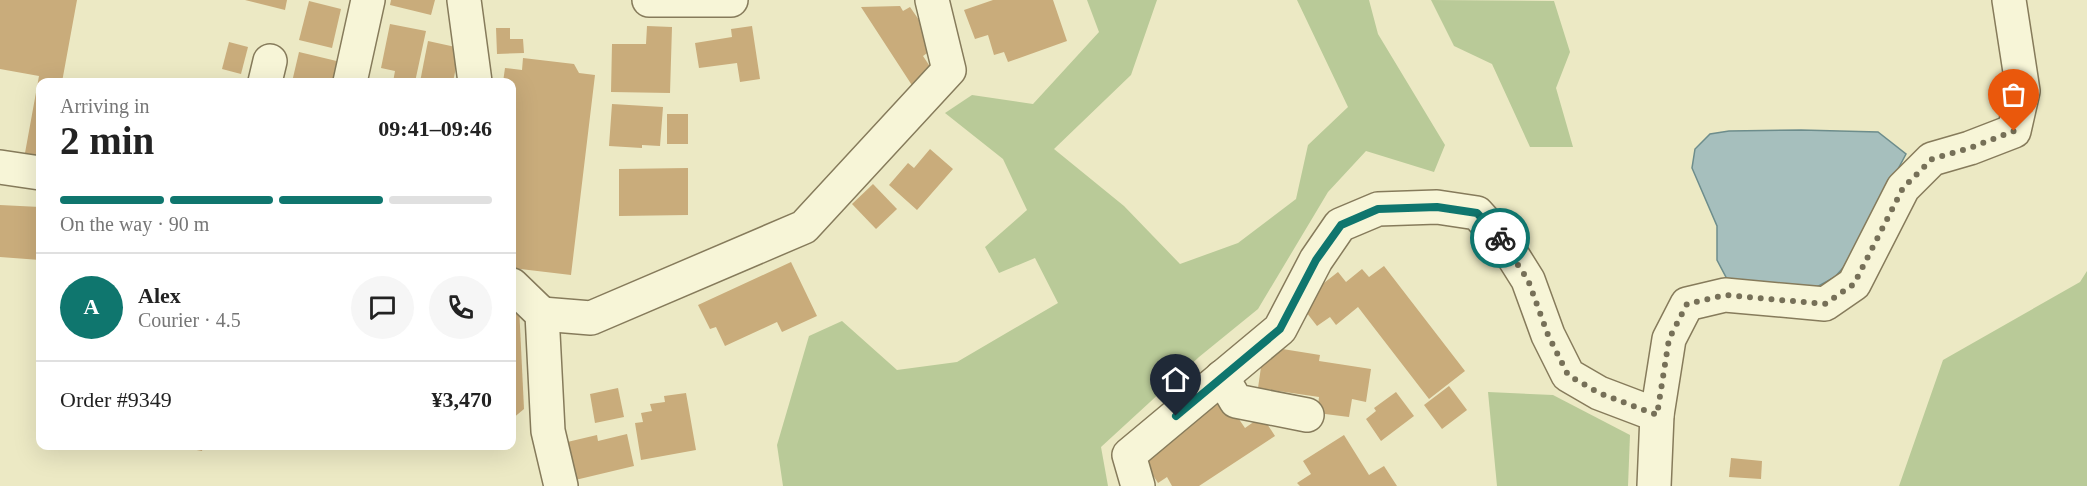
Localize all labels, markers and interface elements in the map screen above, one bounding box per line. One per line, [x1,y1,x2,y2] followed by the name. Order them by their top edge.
[1988,69,2039,131] pin
[1997,78,2030,111] icon: bag
[60,95,149,117] text: Arriving in
[378,116,492,141] text: 09:41–09:46
[60,119,154,162] text: 2 min
[1470,208,1530,268] courier
[60,213,209,235] text: On the way · 90 m
[1484,222,1517,255] icon: bike
[351,276,414,339] button: chat
[429,276,492,339] button: phone
[138,283,181,308] text: Alex
[84,294,99,319] text: A
[138,309,241,331] text: Courier · 4.5
[1150,354,1201,416] pin
[1159,363,1192,396] icon: home
[60,387,172,412] text: Order #9349
[432,387,492,412] text: ¥3,470

